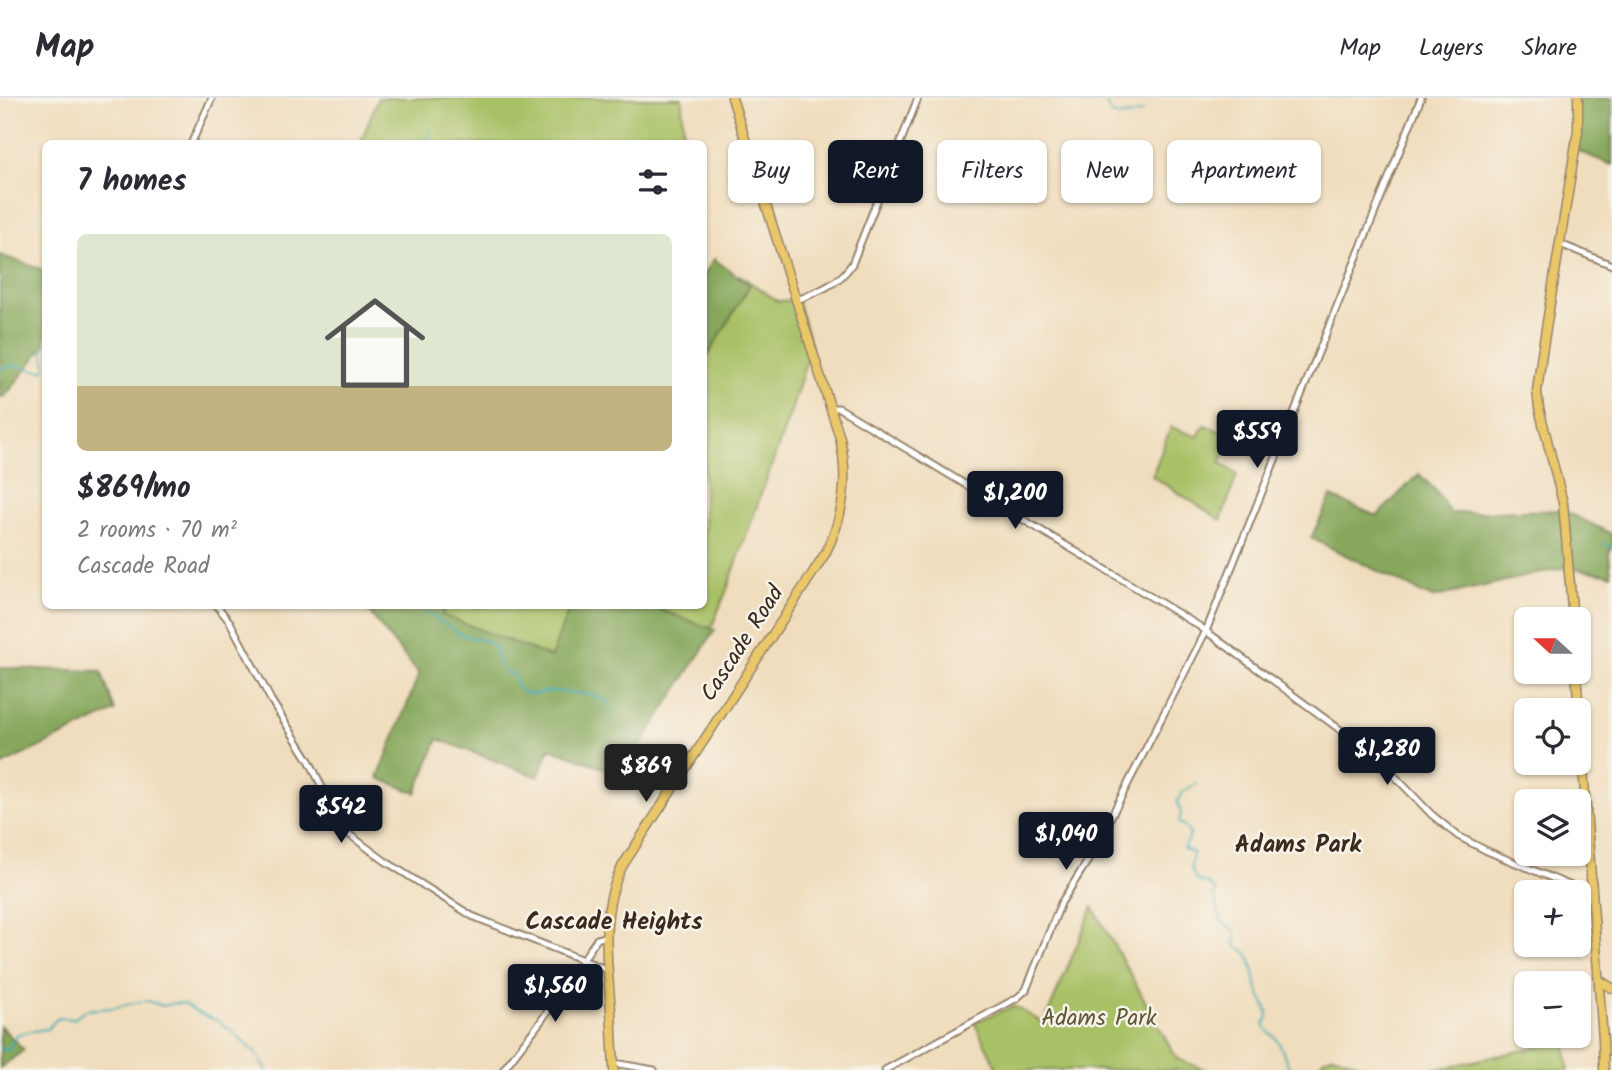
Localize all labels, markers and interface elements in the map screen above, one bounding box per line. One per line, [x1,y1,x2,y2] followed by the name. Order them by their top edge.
[35,22,95,75] text: Map
[1339,29,1381,68] text: Map
[1419,29,1483,68] text: Layers
[1521,29,1577,68] text: Share
[728,140,814,203] chip: Buy
[828,140,923,203] chip: Rent
[937,140,1047,203] chip: Filters
[1061,140,1153,203] chip: New
[1167,140,1321,203] chip: Apartment
[77,158,187,206] text: 7 homes
[634,163,672,201] icon: filters
[312,280,438,406] icon: home
[1216,410,1298,470] pin: $559
[1233,415,1281,451] text: $559
[77,465,191,513] text: $869/mo
[958,472,1072,531] pin: $1,200
[983,476,1047,512] text: $1,200
[77,513,237,549] text: 2 rooms · 70 m²
[77,549,210,585] text: Cascade Road
[692,578,794,709] street label: Cascade Road
[1514,607,1591,684] north arrow
[1514,607,1591,1048] map controls
[1514,698,1591,775] button: locate
[1330,728,1444,787] pin: $1,280
[1354,732,1420,768] text: $1,280
[605,744,687,804] pin: $869
[620,749,672,785] text: $869
[300,786,382,845] pin: $542
[1514,789,1591,866] button: layers
[315,790,367,826] text: $542
[1009,812,1123,872] pin: $1,040
[1035,817,1097,853] text: $1,040
[1235,826,1362,865] district label: Adams Park
[1514,880,1591,957] button: +
[526,903,702,942] district label: Cascade Heights
[498,964,612,1024] pin: $1,560
[524,969,586,1005] text: $1,560
[1514,971,1591,1048] button: −
[1041,1001,1157,1037] park label: Adams Park

